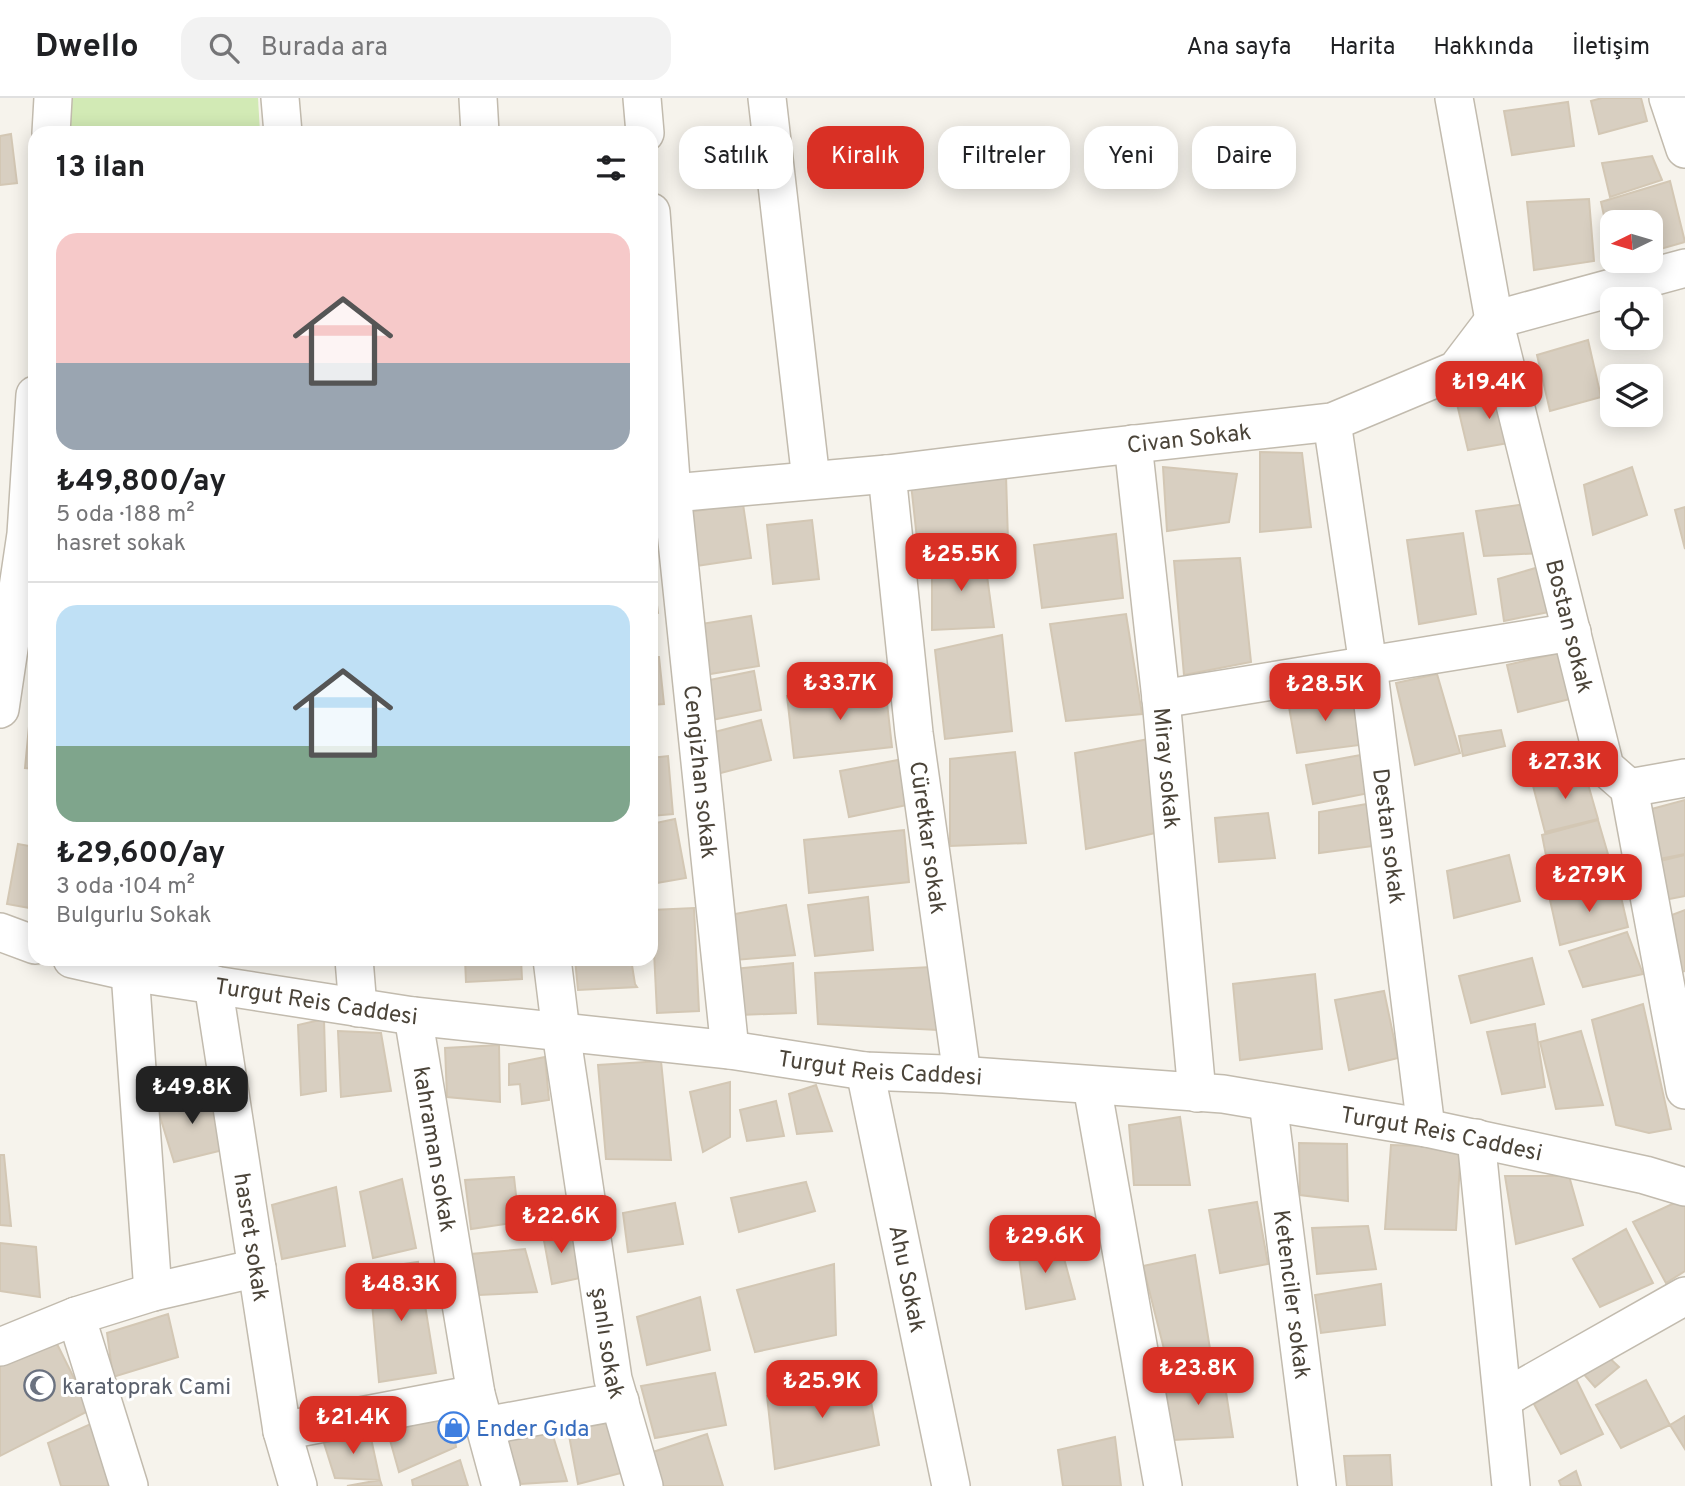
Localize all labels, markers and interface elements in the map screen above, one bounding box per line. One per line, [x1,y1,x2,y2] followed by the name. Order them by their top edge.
[181,17,671,80] search box
[35,27,139,69] text: Dwello
[205,29,243,67] icon: search
[261,32,388,65] text: Burada ara
[1186,33,1291,63] text: Ana sayfa
[1329,33,1395,63] text: Harita
[1433,33,1534,63] text: Hakkında
[1572,33,1650,63] text: İletişim
[679,126,793,189] chip: Satılık
[807,126,924,189] chip: Kiralık
[938,126,1070,189] chip: Filtreler
[1084,126,1178,189] chip: Yeni
[1192,126,1296,189] chip: Daire
[592,149,630,187] icon: filters
[56,150,145,187] text: 13 ilan
[1600,210,1662,273] north arrow
[1600,210,1663,427] map controls
[280,278,406,404] icon: home
[1600,287,1663,350] button: locate
[1432,362,1546,421] pin: ₺19.4K
[1600,364,1663,427] button: layers
[1451,369,1527,398] text: ₺19.4K
[1125,419,1253,462] street label: Civan Sokak
[56,464,226,501] text: ₺49,800/ay
[56,501,195,530] text: 5 oda · 188 m²
[56,530,186,559] text: hasret sokak
[904,533,1018,593] pin: ₺25.5K
[921,541,1001,570] text: ₺25.5K
[1537,557,1598,697] street label: Bostan sokak
[280,650,406,776] icon: home
[783,662,897,722] pin: ₺33.7K
[1268,664,1382,723] pin: ₺28.5K
[803,670,877,699] text: ₺33.7K
[1285,671,1365,700] text: ₺28.5K
[675,684,722,860] street label: Cengizhan sokak
[1145,706,1185,830] street label: Miray sokak
[1508,742,1622,801] pin: ₺27.3K
[1528,749,1602,778] text: ₺27.3K
[901,759,951,916] street label: Cüretkar sokak
[1364,767,1410,906] street label: Destan sokak
[56,836,225,873] text: ₺29,600/ay
[1532,854,1646,914] pin: ₺27.9K
[1552,862,1626,891] text: ₺27.9K
[56,873,195,902] text: 3 oda · 104 m²
[56,902,211,931] text: Bulgurlu Sokak
[212,973,419,1033] street label: Turgut Reis Caddesi
[776,1046,983,1094] street label: Turgut Reis Caddesi
[405,1065,461,1235] street label: kahraman sokak
[135,1066,249,1126] pin: ₺49.8K
[152,1074,232,1103] text: ₺49.8K
[1338,1102,1545,1170] street label: Turgut Reis Caddesi
[225,1171,274,1304] street label: hasret sokak
[504,1196,618,1255] pin: ₺22.6K
[521,1203,601,1232] text: ₺22.6K
[1265,1208,1315,1381] street label: Ketenciler sokak
[988,1216,1102,1275] pin: ₺29.6K
[880,1223,931,1335] street label: Ahu Sokak
[1005,1223,1085,1252] text: ₺29.6K
[344,1264,458,1323] pin: ₺48.3K
[361,1271,441,1300] text: ₺48.3K
[582,1286,630,1403] street label: şanlı sokak
[1141,1348,1255,1407] pin: ₺23.8K
[1159,1355,1237,1384] text: ₺23.8K
[765,1360,879,1420] pin: ₺25.9K
[782,1368,862,1397] text: ₺25.9K
[22,1369,56,1403] mosque icon: karatoprak Cami
[62,1374,231,1403] place label: karatoprak Cami
[296,1396,410,1456] pin: ₺21.4K
[315,1404,391,1433] text: ₺21.4K
[436,1411,470,1445] shop icon: Ender Gıda
[476,1416,589,1445] place label: Ender Gıda

